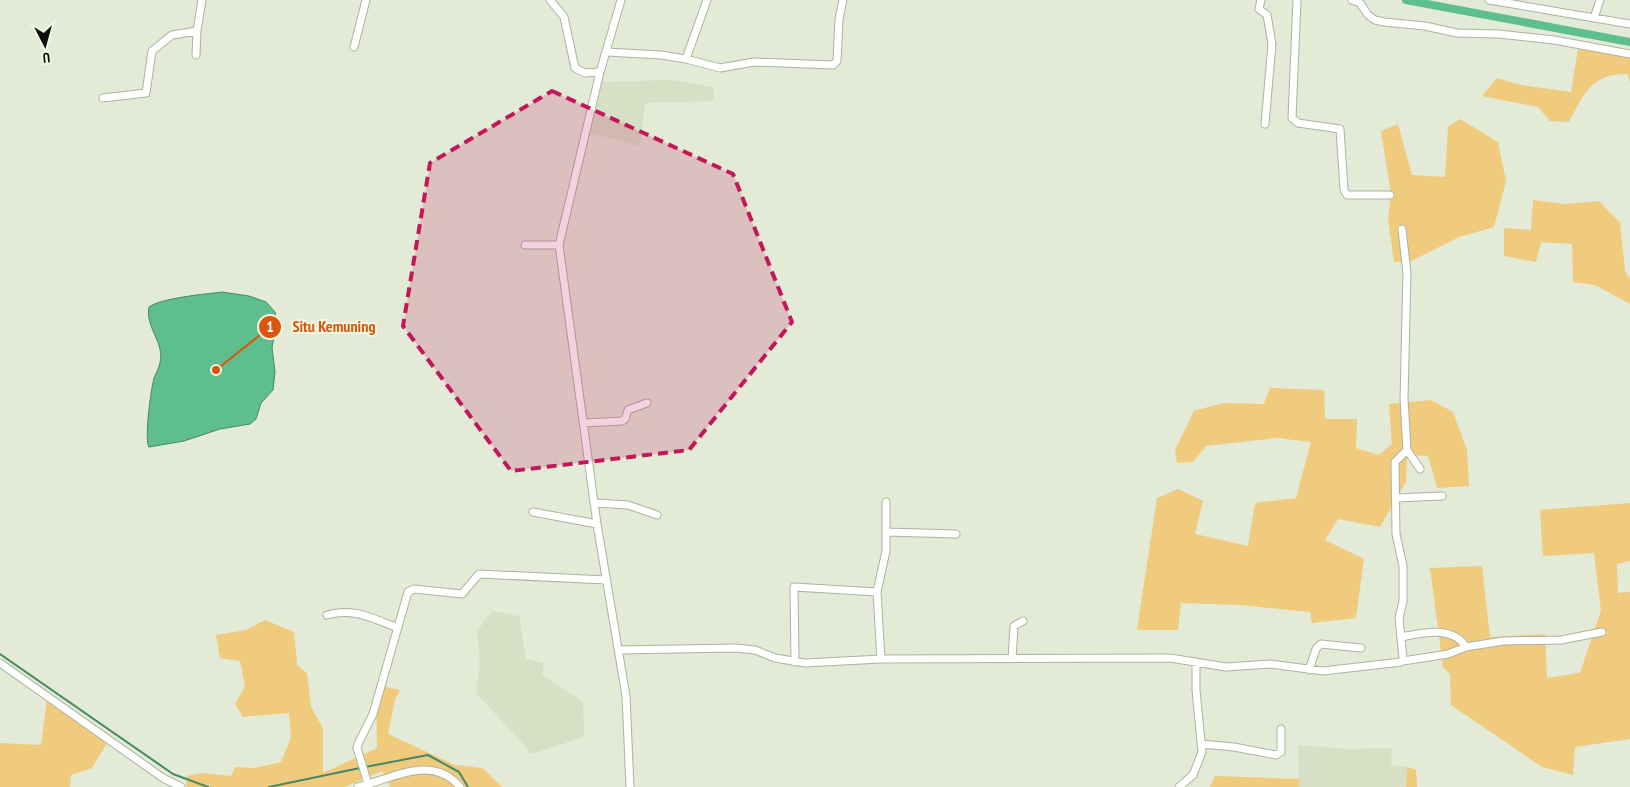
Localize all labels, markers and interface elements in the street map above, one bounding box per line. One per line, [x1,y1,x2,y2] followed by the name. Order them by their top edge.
[20,20,70,70] north arrow
[42,49,51,67] text: U
[258,311,386,342] callout: Situ Kemuning
[292,316,376,336] text: Situ Kemuning
[266,317,274,336] text: 1

